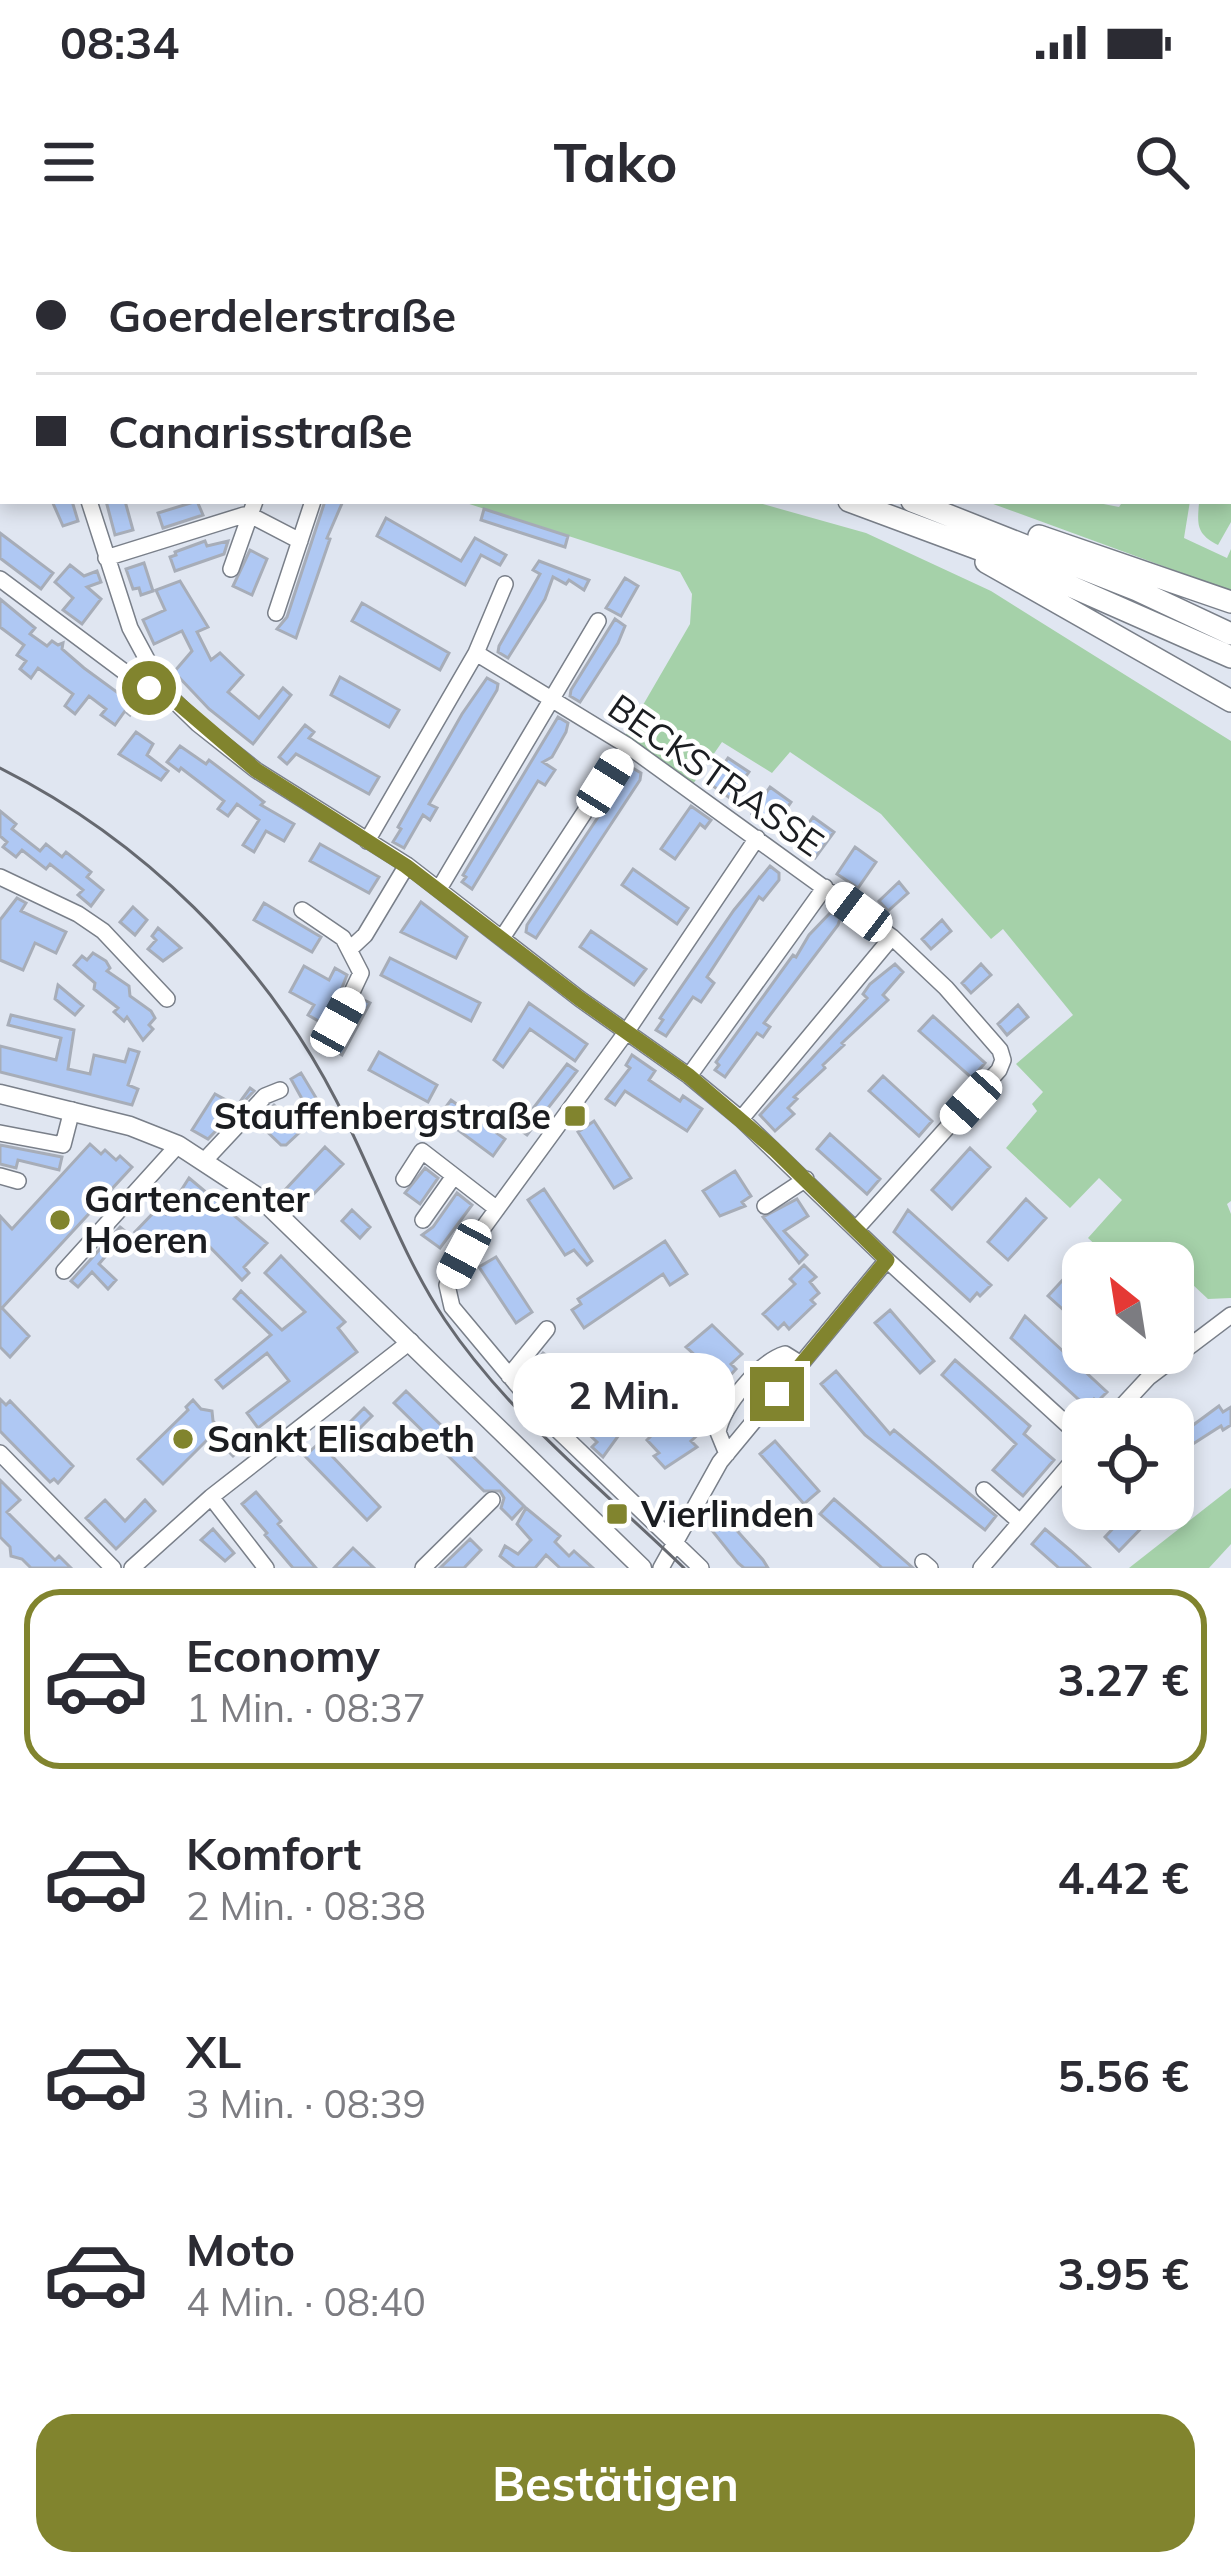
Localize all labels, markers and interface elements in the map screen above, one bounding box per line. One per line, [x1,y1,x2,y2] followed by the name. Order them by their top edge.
[60,14,179,70] text: 08:34
[554,128,677,196] text: Tako
[36,129,102,195] icon: menu
[1129,129,1195,195] icon: search
[108,287,456,343] text: Goerdelerstraße
[108,403,413,459] text: Canarisstraße
[122,661,176,715] route start
[600,684,833,865] street label: BECKSTRASSE
[571,743,639,823] car
[819,876,899,948] car
[305,982,371,1062] car
[934,1063,1008,1141] car
[214,1093,551,1138] place label: Stauffenbergstraße
[562,1103,588,1129] marker: Stauffenbergstraße
[84,1176,310,1262] place label: Gartencenter Hoeren
[47,1207,73,1233] marker: Gartencenter Hoeren
[431,1214,497,1294] car
[1062,1242,1194,1374] north arrow
[1062,1242,1194,1530] map controls
[513,1352,735,1436] callout: 2 Min.
[750,1367,804,1421] route end
[568,1370,680,1419] text: 2 Min.
[1062,1398,1194,1530] button: locate
[207,1416,475,1461] place label: Sankt Elisabeth
[170,1426,196,1452] marker: Sankt Elisabeth
[640,1491,814,1536] place label: Vierlinden
[604,1501,630,1527] marker: Vierlinden
[42,1625,150,1733] icon: car
[186,1627,380,1683] text: Economy
[1058,1651,1189,1707] text: 3.27 €
[186,1683,426,1732] text: 1 Min. · 08:37
[42,1823,150,1931] icon: car
[186,1825,361,1881] text: Komfort
[1058,1849,1189,1905] text: 4.42 €
[186,1881,426,1930] text: 2 Min. · 08:38
[42,2021,150,2129] icon: car
[186,2023,241,2079] text: XL
[1058,2047,1189,2103] text: 5.56 €
[186,2079,426,2128] text: 3 Min. · 08:39
[42,2219,150,2327] icon: car
[186,2221,295,2277] text: Moto
[1058,2245,1189,2301] text: 3.95 €
[186,2277,426,2326] text: 4 Min. · 08:40
[36,2414,1195,2552] button: Bestätigen

